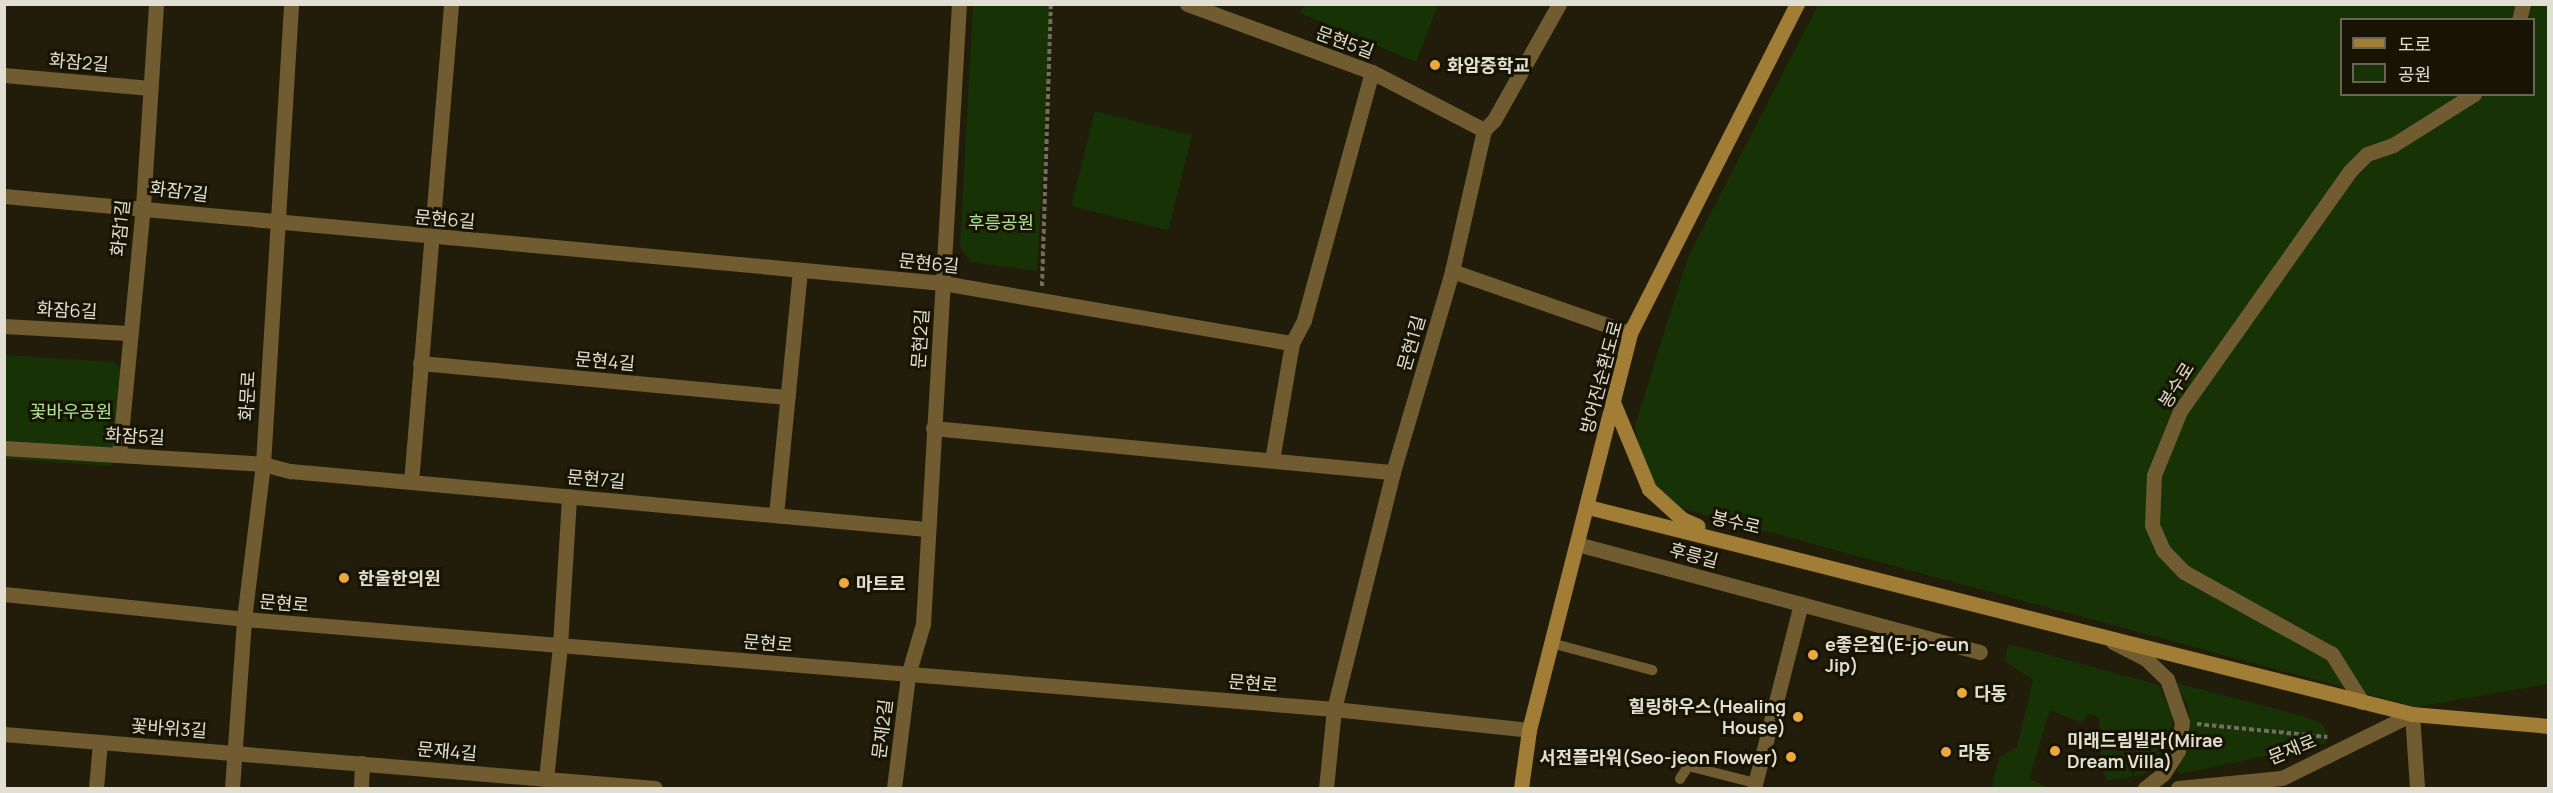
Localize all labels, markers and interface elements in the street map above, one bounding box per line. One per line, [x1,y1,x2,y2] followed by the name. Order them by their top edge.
[2340,18,2535,96] legend
[1313,22,1377,62] street label: 문현5길
[2398,32,2431,56] text: 도로
[48,49,110,75] street label: 화잠2길
[1447,54,1530,76] place label: 화암중학교
[1428,58,1442,72] marker: 화암중학교
[2398,62,2431,86] text: 공원
[149,177,209,205] street label: 화잠7길
[106,199,134,257] street label: 화잠1길
[414,206,476,232] street label: 문현6길
[968,211,1034,233] park label: 후릉공원
[898,249,960,277] street label: 문현6길
[36,298,98,322] street label: 화잠6길
[907,308,933,370] street label: 문현2길
[1393,313,1429,373] street label: 문현1길
[1576,318,1626,436] street label: 방어진순환도로
[574,348,636,374] street label: 문현4길
[2154,358,2198,412] street label: 봉수로
[235,371,259,421] street label: 화문로
[30,400,112,422] park label: 꽃바우공원
[104,424,166,448] street label: 화잠5길
[566,466,626,492] street label: 문현7길
[1709,506,1763,538] street label: 봉수로
[1667,538,1721,572] street label: 후릉길
[358,567,441,589] place label: 한울한의원
[335,569,353,587] marker: 한울한의원
[856,572,906,594] place label: 마트로
[837,576,851,590] marker: 마트로
[258,590,310,616] street label: 문현로
[742,630,794,656] street label: 문현로
[1825,634,1969,676] place label: e좋은집(E-jo-eun Jip)
[1806,648,1820,662] marker: e좋은집(E-jo-eun Jip)
[1227,670,1279,696] street label: 문현로
[1974,682,2007,704] place label: 다동
[1955,686,1969,700] marker: 다동
[1629,696,1786,738] place label: 힐링하우스(Healing House)
[868,698,896,760] street label: 문재2길
[1791,710,1805,724] marker: 힐링하우스(Healing House)
[130,715,208,741] street label: 꽃바위3길
[2067,730,2223,772] place label: 미래드림빌라(Mirae Dream Villa)
[2265,730,2319,768] street label: 문재로
[416,738,478,764] street label: 문재4길
[1958,741,1991,763] place label: 라동
[2048,744,2062,758] marker: 미래드림빌라(Mirae Dream Villa)
[1939,745,1953,759] marker: 라동
[1540,746,1779,768] place label: 서전플라워(Seo-jeon Flower)
[1784,750,1798,764] marker: 서전플라워(Seo-jeon Flower)

